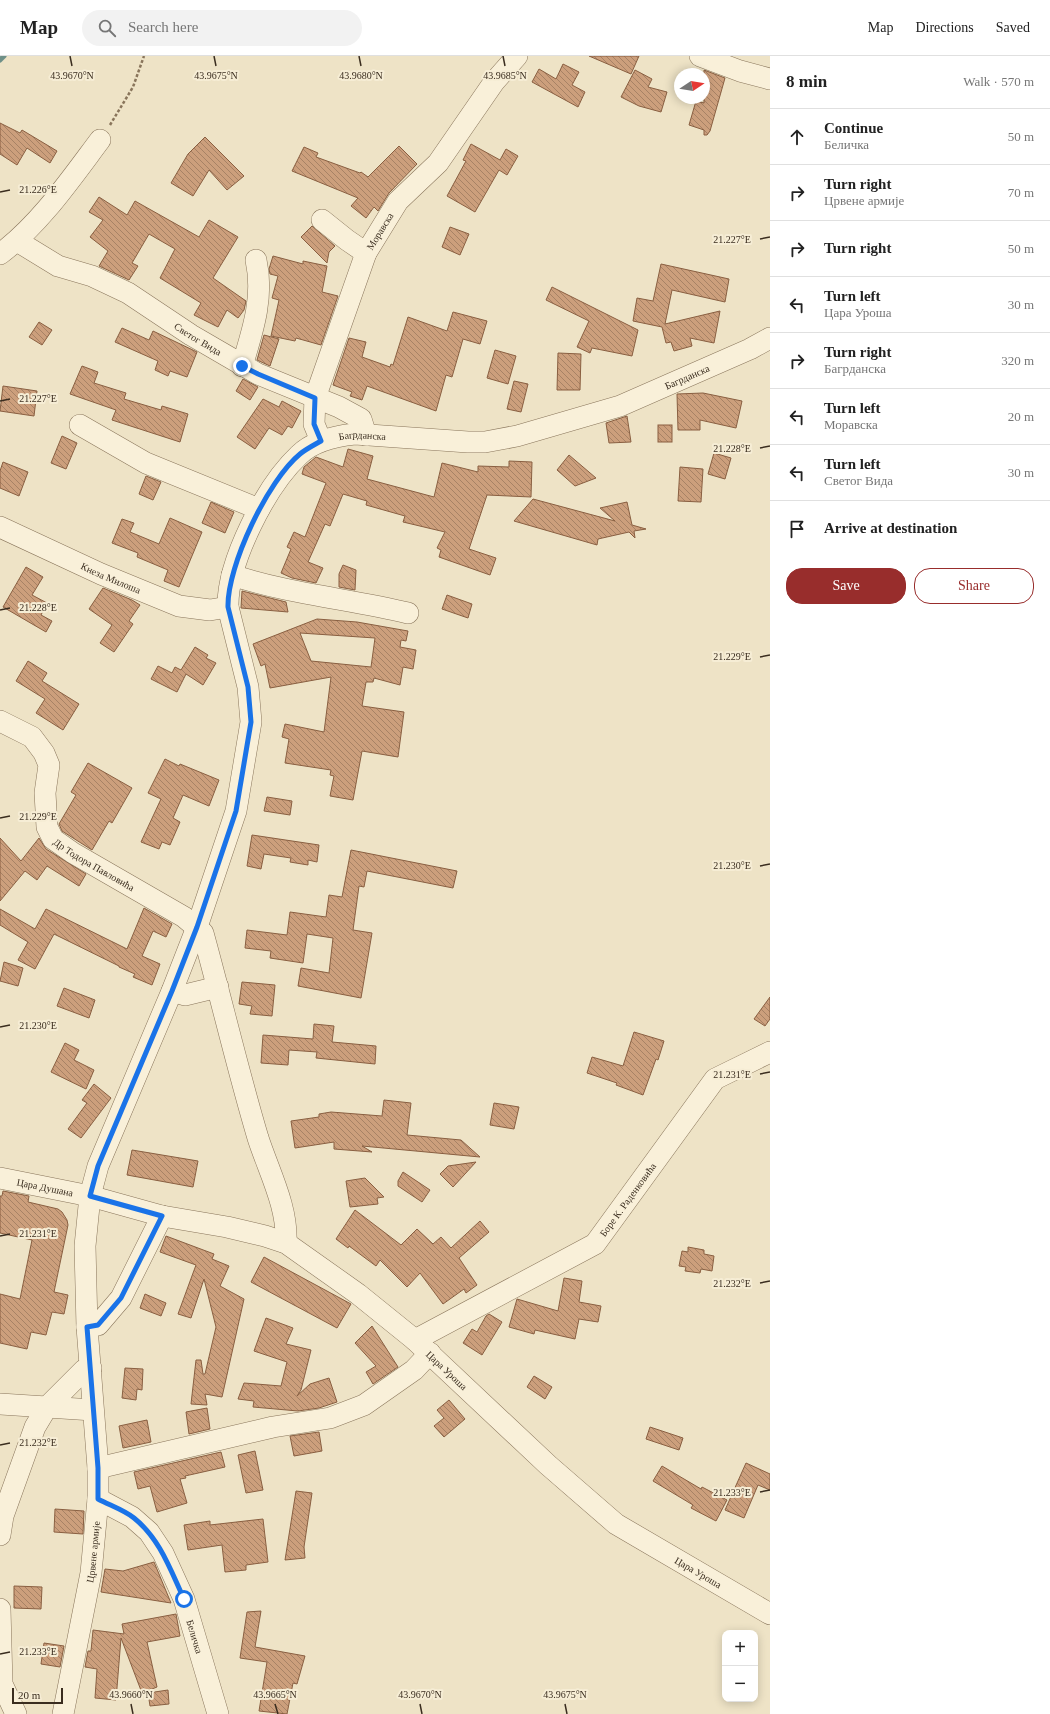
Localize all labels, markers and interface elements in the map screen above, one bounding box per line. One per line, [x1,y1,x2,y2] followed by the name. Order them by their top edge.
[82,10,362,46] search box
[20,17,58,38] text: Map
[96,17,118,39] icon: search
[128,19,198,35] text: Search here
[868,20,893,35] text: Map
[915,20,974,35] text: Directions
[996,20,1030,35] text: Saved
[674,68,710,104] north arrow
[50,70,94,81] text: 43.9670°N
[194,70,238,81] text: 43.9675°N
[339,70,383,81] text: 43.9680°N
[483,70,527,81] text: 43.9685°N
[786,72,827,91] text: 8 min
[963,74,1034,89] text: Walk · 570 m
[824,120,883,136] text: Continue
[786,126,808,148] icon: ahead
[1008,129,1034,144] text: 50 m
[824,137,869,152] text: Беличка
[824,176,891,192] text: Turn right
[786,182,808,204] icon: right
[19,184,57,195] text: 21.226°E
[1008,185,1034,200] text: 70 m
[824,193,904,208] text: Црвене армије
[364,210,395,251] street label: Моравска
[713,234,751,245] text: 21.227°E
[786,238,808,260] icon: right
[824,240,891,256] text: Turn right
[1008,241,1034,256] text: 50 m
[824,288,881,304] text: Turn left
[786,294,808,316] icon: left
[1008,297,1034,312] text: 30 m
[824,305,892,320] text: Цара Уроша
[172,320,224,357] street label: Светог Вида
[824,344,891,360] text: Turn right
[786,350,808,372] icon: right
[1001,353,1034,368] text: 320 m
[233,357,251,375] route end
[824,361,886,376] text: Багрданска
[663,362,712,391] street label: Багрданска
[19,393,57,404] text: 21.227°E
[824,400,881,416] text: Turn left
[786,406,808,428] icon: left
[1008,409,1034,424] text: 20 m
[824,417,878,432] text: Моравска
[338,428,387,442] street label: Багрданска
[713,443,751,454] text: 21.228°E
[824,456,881,472] text: Turn left
[786,462,808,484] icon: left
[1008,465,1034,480] text: 30 m
[824,473,893,488] text: Светог Вида
[786,518,808,540] icon: arrive
[824,520,957,536] text: Arrive at destination
[79,560,143,595] street label: Кнеза Милоша
[786,568,906,604] button: Save
[914,568,1034,604] button: Share
[19,602,57,613] text: 21.228°E
[713,651,751,662] text: 21.229°E
[19,811,57,822] text: 21.229°E
[52,836,137,893] street label: Др Тодора Павловића
[713,860,751,871] text: 21.230°E
[19,1020,57,1031] text: 21.230°E
[713,1069,751,1080] text: 21.231°E
[597,1160,658,1238] street label: Боре К. Раденковића
[16,1176,75,1198] street label: Цара Душана
[19,1228,57,1239] text: 21.231°E
[713,1278,751,1289] text: 21.232°E
[424,1348,470,1392] street label: Цара Уроша
[19,1437,57,1448] text: 21.232°E
[713,1487,751,1498] text: 21.233°E
[84,1520,101,1584] street label: Црвене армије
[673,1554,724,1590] street label: Цара Уроша
[175,1590,193,1608] route start
[185,1618,205,1655] street label: Беличка
[722,1630,758,1702] map controls
[722,1630,758,1666] button: +
[19,1646,57,1657] text: 21.233°E
[722,1666,758,1702] button: −
[12,1686,63,1705] scale bar
[18,1689,40,1701] text: 20 m
[109,1689,153,1700] text: 43.9660°N
[253,1689,297,1700] text: 43.9665°N
[398,1689,442,1700] text: 43.9670°N
[543,1689,587,1700] text: 43.9675°N

